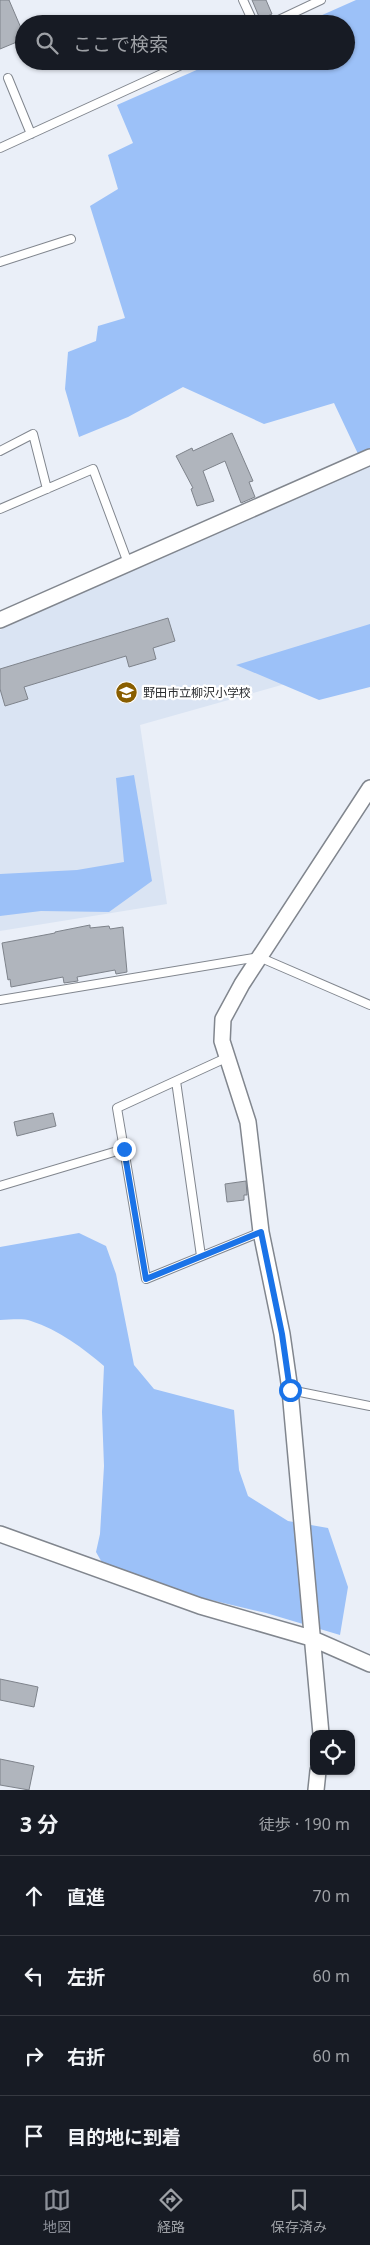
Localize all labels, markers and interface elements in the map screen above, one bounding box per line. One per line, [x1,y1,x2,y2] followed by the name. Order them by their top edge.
[15,15,355,70] search box
[33,29,61,57] icon: search
[73,31,168,57] text: ここで検索
[115,681,139,705] school or university icon: 野田市立柳沢小学校
[143,684,251,701] place label: 野田市立柳沢小学校
[113,1138,136,1161] route end
[279,1379,302,1402] route start
[310,1730,355,1775] map controls
[310,1730,355,1775] button: locate
[20,1810,58,1838] text: 3 分
[259,1813,350,1835] text: 徒歩 · 190 m
[20,1882,48,1910] icon: ahead
[67,1884,105,1910] text: 直進
[313,1885,350,1907] text: 70 m
[20,1962,48,1990] icon: left
[67,1964,105,1990] text: 左折
[313,1965,350,1987] text: 60 m
[20,2042,48,2070] icon: right
[67,2044,105,2070] text: 右折
[313,2045,350,2067] text: 60 m
[20,2122,48,2150] icon: arrive
[67,2124,181,2150] text: 目的地に到着
[43,2186,71,2236] tab: 地図
[157,2186,185,2236] tab: 経路
[271,2186,327,2236] tab: 保存済み

